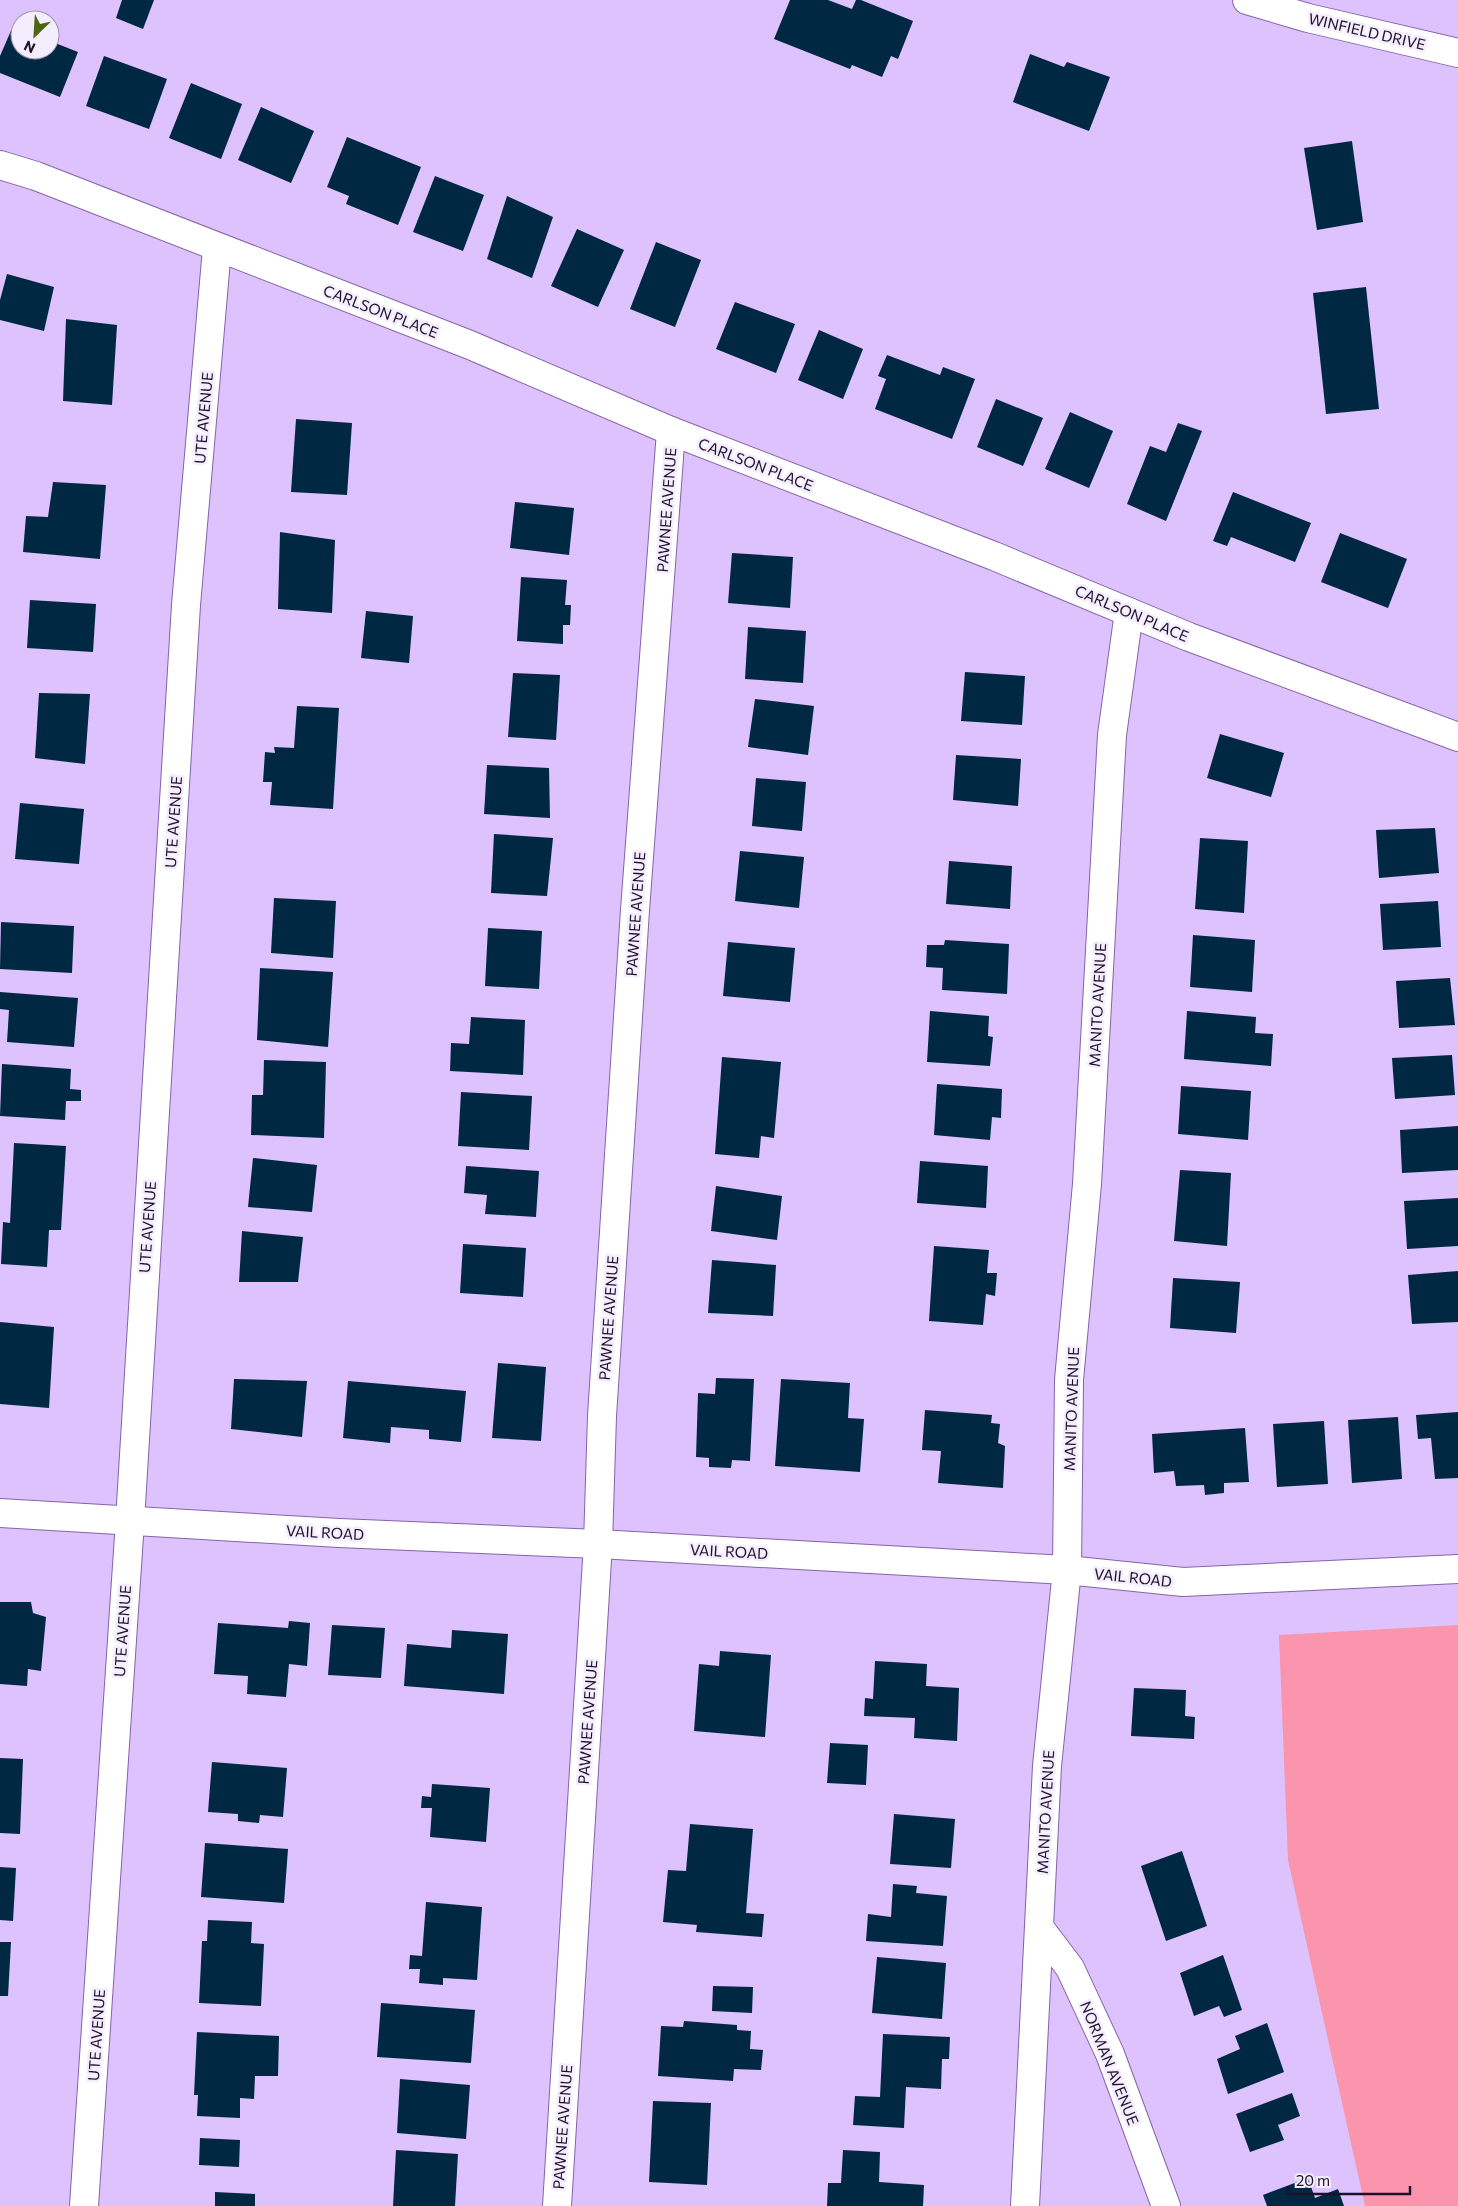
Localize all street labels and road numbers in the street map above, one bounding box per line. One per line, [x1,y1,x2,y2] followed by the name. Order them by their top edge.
[1307,9,1427,53] street label: WINFIELD DRIVE
[321,281,441,341] street label: CARLSON PLACE
[190,371,216,465] street label: UTE AVENUE
[696,434,816,494] street label: CARLSON PLACE
[653,447,679,573] street label: PAWNEE AVENUE
[1073,581,1192,645] street label: CARLSON PLACE
[161,775,185,869] street label: UTE AVENUE
[622,851,648,977] street label: PAWNEE AVENUE
[1085,942,1109,1067] street label: MANITO AVENUE
[135,1180,159,1274] street label: UTE AVENUE
[595,1255,621,1381] street label: PAWNEE AVENUE
[1060,1347,1082,1471] street label: MANITO AVENUE
[285,1521,365,1543] street label: VAIL ROAD
[689,1540,769,1562] street label: VAIL ROAD
[1093,1564,1173,1590] street label: VAIL ROAD
[110,1584,134,1678] street label: UTE AVENUE
[574,1659,600,1785] street label: PAWNEE AVENUE
[1033,1749,1057,1874] street label: MANITO AVENUE
[84,1988,108,2082] street label: UTE AVENUE
[1077,1998,1143,2128] street label: NORMAN AVENUE
[549,2064,575,2190] street label: PAWNEE AVENUE

